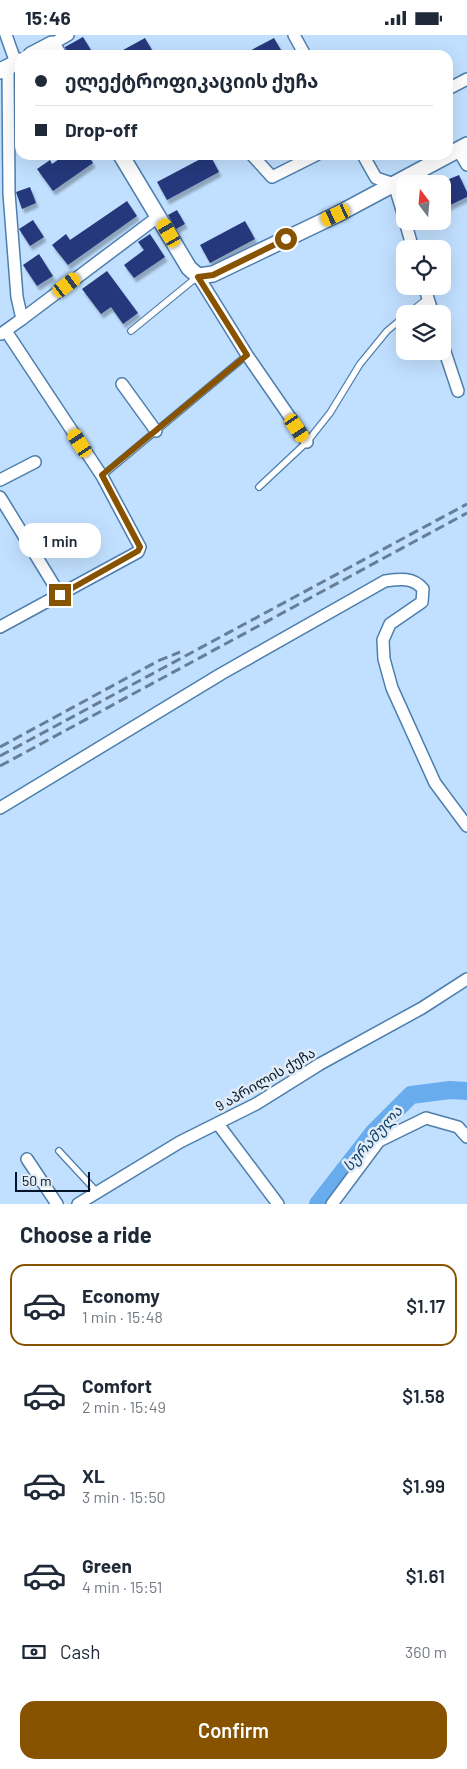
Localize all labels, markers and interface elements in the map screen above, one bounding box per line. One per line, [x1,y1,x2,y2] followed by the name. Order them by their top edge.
[25,6,71,29] text: 15:46
[65,69,318,92] text: ელექტროფიკაციის ქუჩა
[65,118,138,141] text: Drop-off
[396,175,451,230] north arrow
[396,175,451,360] map controls
[319,202,352,228] car
[155,216,182,250] car
[275,228,297,250] route start
[396,240,451,295] button: locate
[50,270,83,300] car
[396,305,451,360] button: layers
[282,411,311,445] car
[65,426,94,460] car
[19,523,101,557] callout: 1 min
[43,531,77,550] text: 1 min
[49,584,71,606] route end
[212,1044,318,1115] street label: 9 აპრილის ქუჩა
[339,1101,407,1175] water label: სურამულა
[15,1169,90,1192] scale bar
[22,1172,51,1189] text: 50 m
[20,1221,152,1247] text: Choose a ride
[22,1283,67,1328] icon: car
[82,1284,160,1307] text: Economy
[406,1294,445,1317] text: $1.17
[82,1307,163,1326] text: 1 min · 15:48
[22,1373,67,1418] icon: car
[82,1374,152,1397] text: Comfort
[402,1384,445,1407] text: $1.58
[82,1397,166,1416] text: 2 min · 15:49
[22,1463,67,1508] icon: car
[82,1464,105,1487] text: XL
[402,1474,445,1497] text: $1.99
[82,1487,166,1506] text: 3 min · 15:50
[22,1553,67,1598] icon: car
[82,1554,132,1577] text: Green
[406,1564,445,1587] text: $1.61
[82,1577,162,1596] text: 4 min · 15:51
[20,1638,48,1666] icon: cash
[60,1640,101,1663] text: Cash
[405,1642,447,1661] text: 360 m
[20,1701,447,1759] button: Confirm

